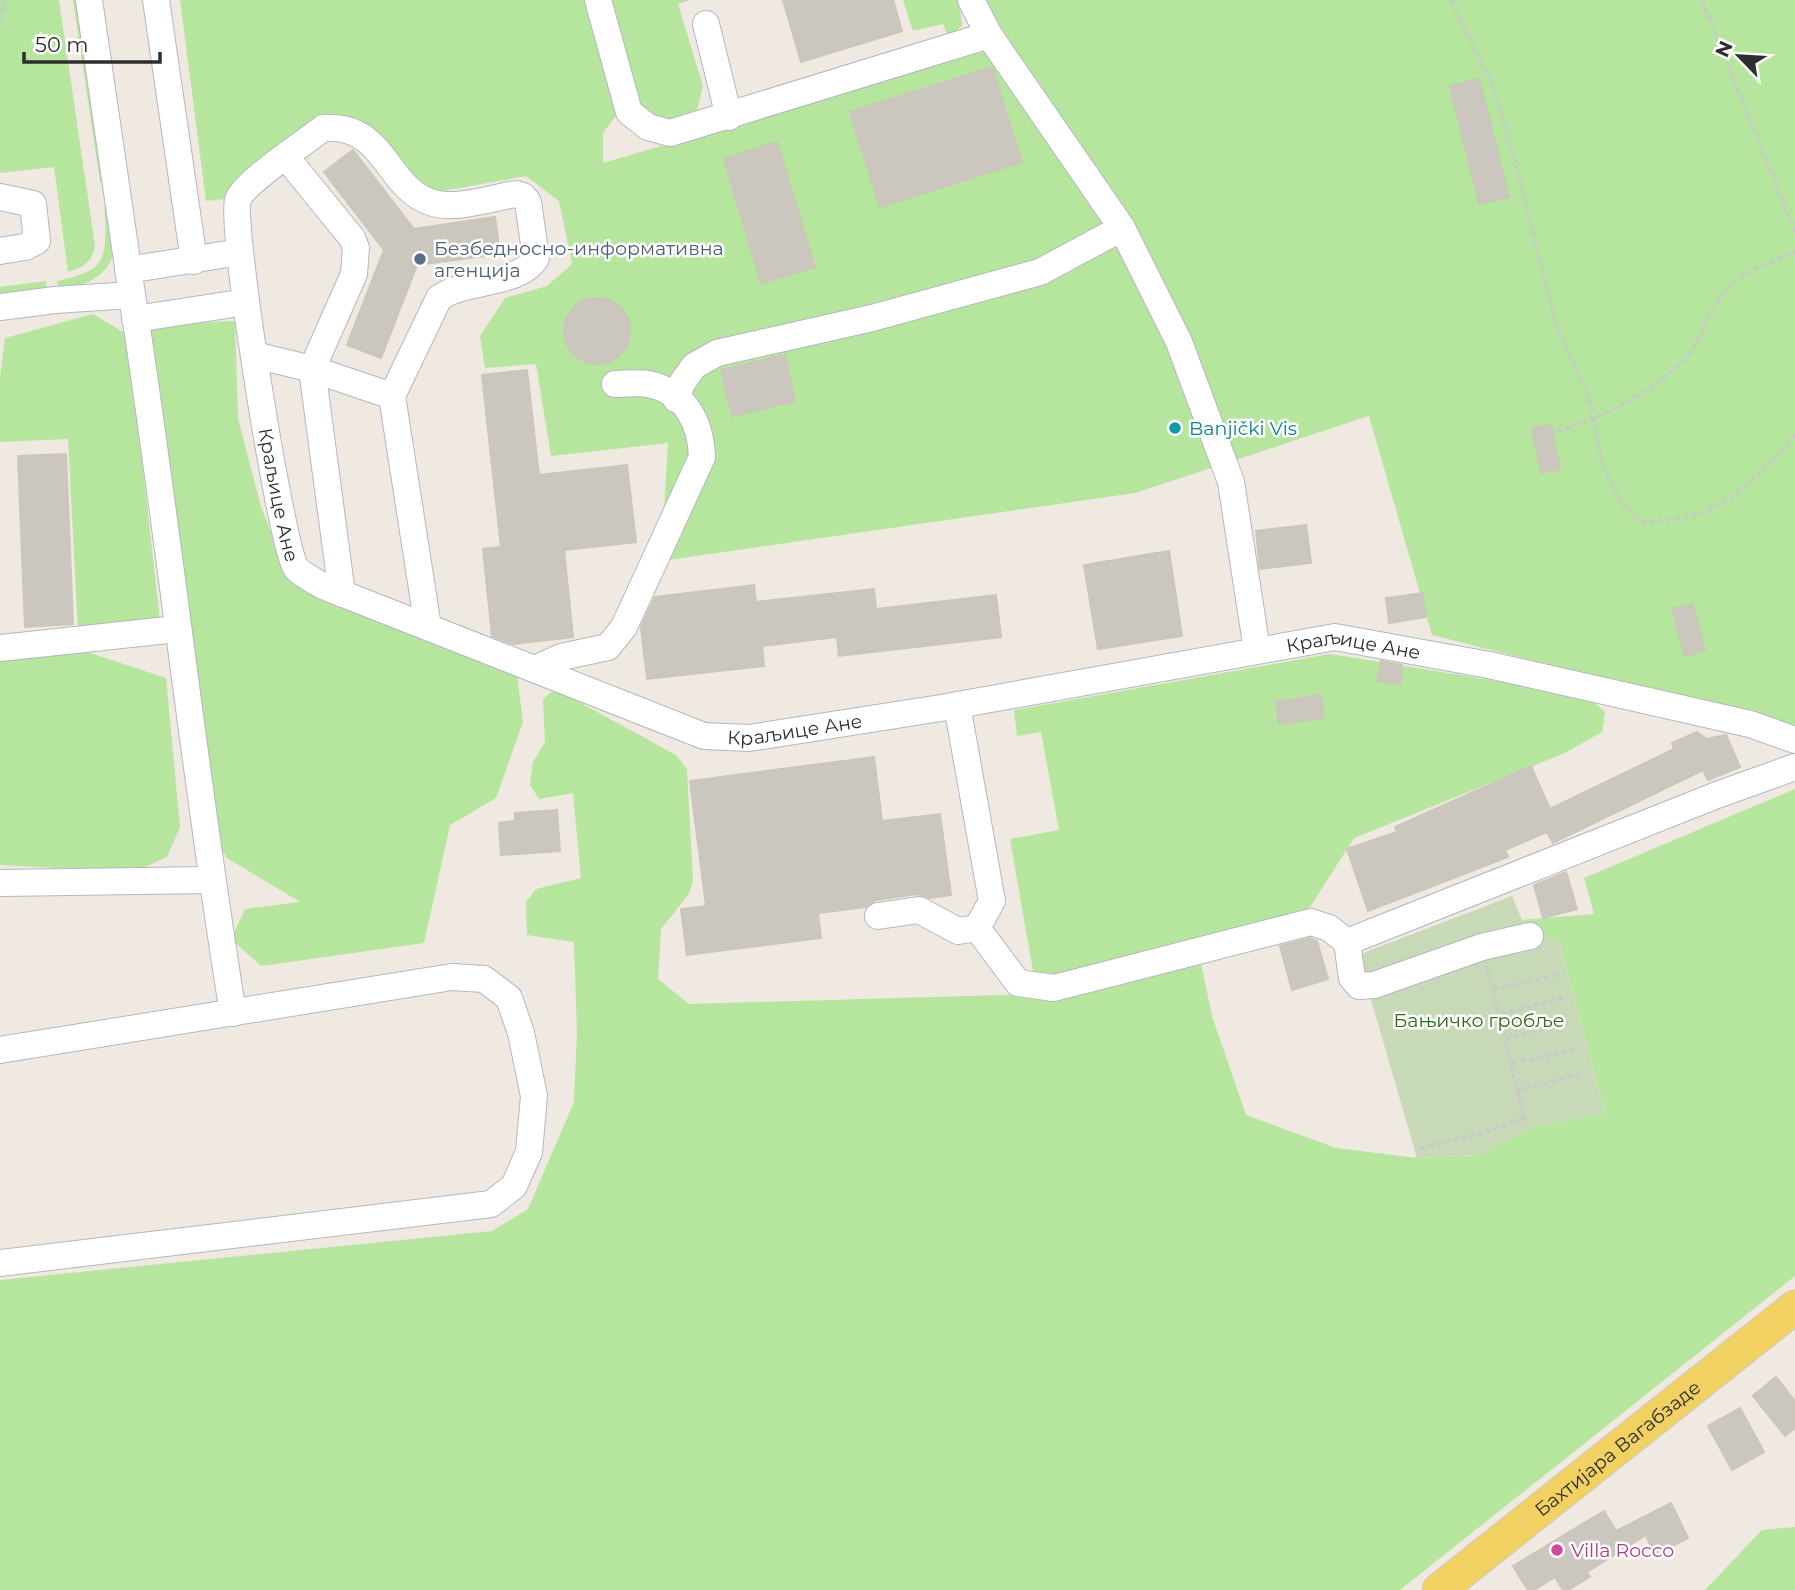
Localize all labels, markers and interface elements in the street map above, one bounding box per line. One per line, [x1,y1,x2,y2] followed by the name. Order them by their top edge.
[24,21,161,65] scale bar
[1704,21,1774,91] north arrow
[35,32,89,57] text: 50 m
[1710,37,1738,61] text: N
[434,237,724,282] place label: Безбедносно-информативна агенција
[412,251,428,267] marker: Безбедносно-информативна агенција
[1189,417,1297,440] place label: Banjički Vis
[1167,420,1183,436] marker: Banjički Vis
[254,426,304,565] street label: Краљице Ане
[1284,625,1422,664] street label: Краљице Ане
[727,709,864,750] street label: Краљице Ане
[1394,1009,1564,1032] park label: Бањичко гробље
[1530,1375,1705,1521] street label: Бахтијара Вагабзаде
[1571,1539,1674,1562] place label: Villa Rocco
[1549,1542,1565,1558] marker: Villa Rocco

